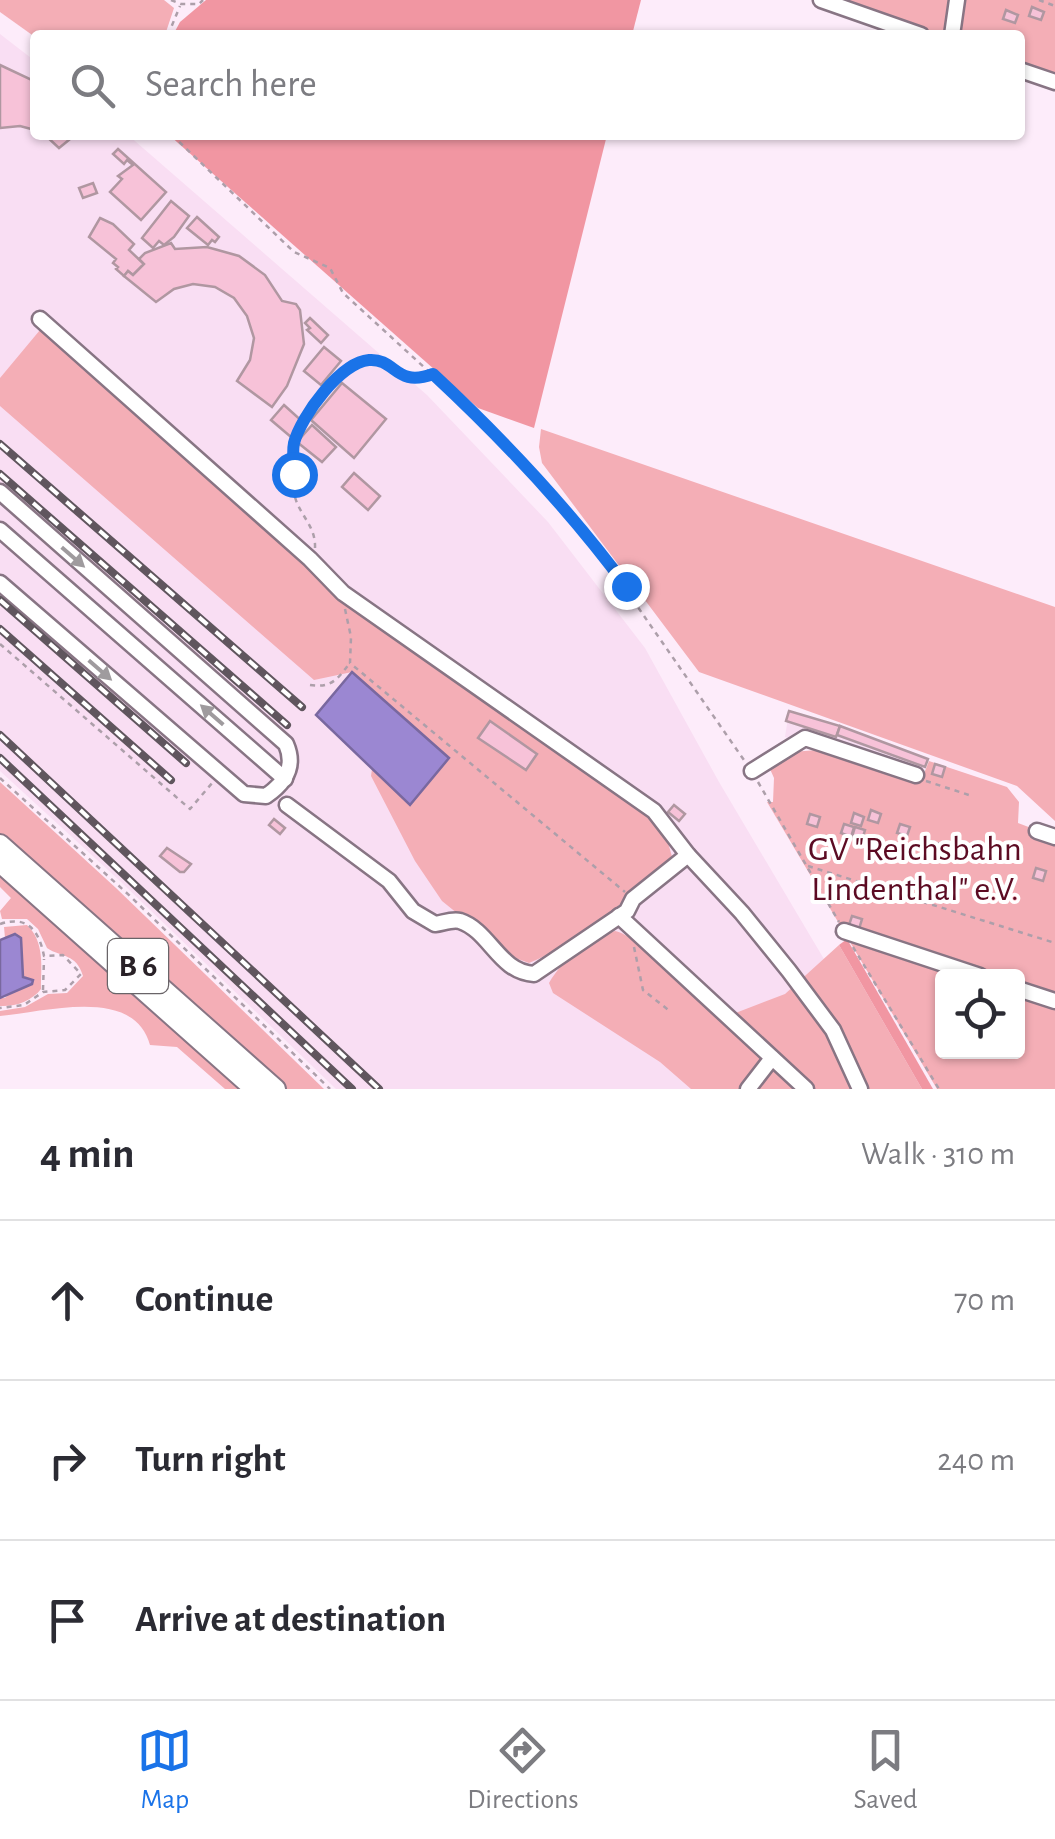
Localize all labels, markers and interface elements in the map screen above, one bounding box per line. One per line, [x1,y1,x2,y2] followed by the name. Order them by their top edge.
[30,30,1025,140] search box
[65,58,120,113] icon: search
[145,66,317,104] text: Search here
[272,452,318,498] route start
[60,545,85,567] one-way arrow
[604,564,650,610] route end
[87,658,112,680] one-way arrow
[200,704,224,727] one-way arrow
[808,832,1022,907] park label: GV "Reichsbahn Lindenthal" e.V.
[108,939,168,993] road number: B 6
[935,969,1025,1059] map controls
[935,969,1025,1059] button: locate
[40,1133,135,1175] text: 4 min
[861,1138,1015,1170] text: Walk · 310 m
[40,1273,95,1328] icon: ahead
[135,1281,273,1319] text: Continue
[954,1284,1015,1316] text: 70 m
[40,1433,95,1488] icon: right
[135,1441,285,1479] text: Turn right
[937,1444,1015,1476] text: 240 m
[40,1593,95,1648] icon: arrive
[135,1601,446,1639] text: Arrive at destination
[137,1723,192,1817] tab: Map
[467,1723,579,1817] tab: Directions
[854,1723,918,1817] tab: Saved

